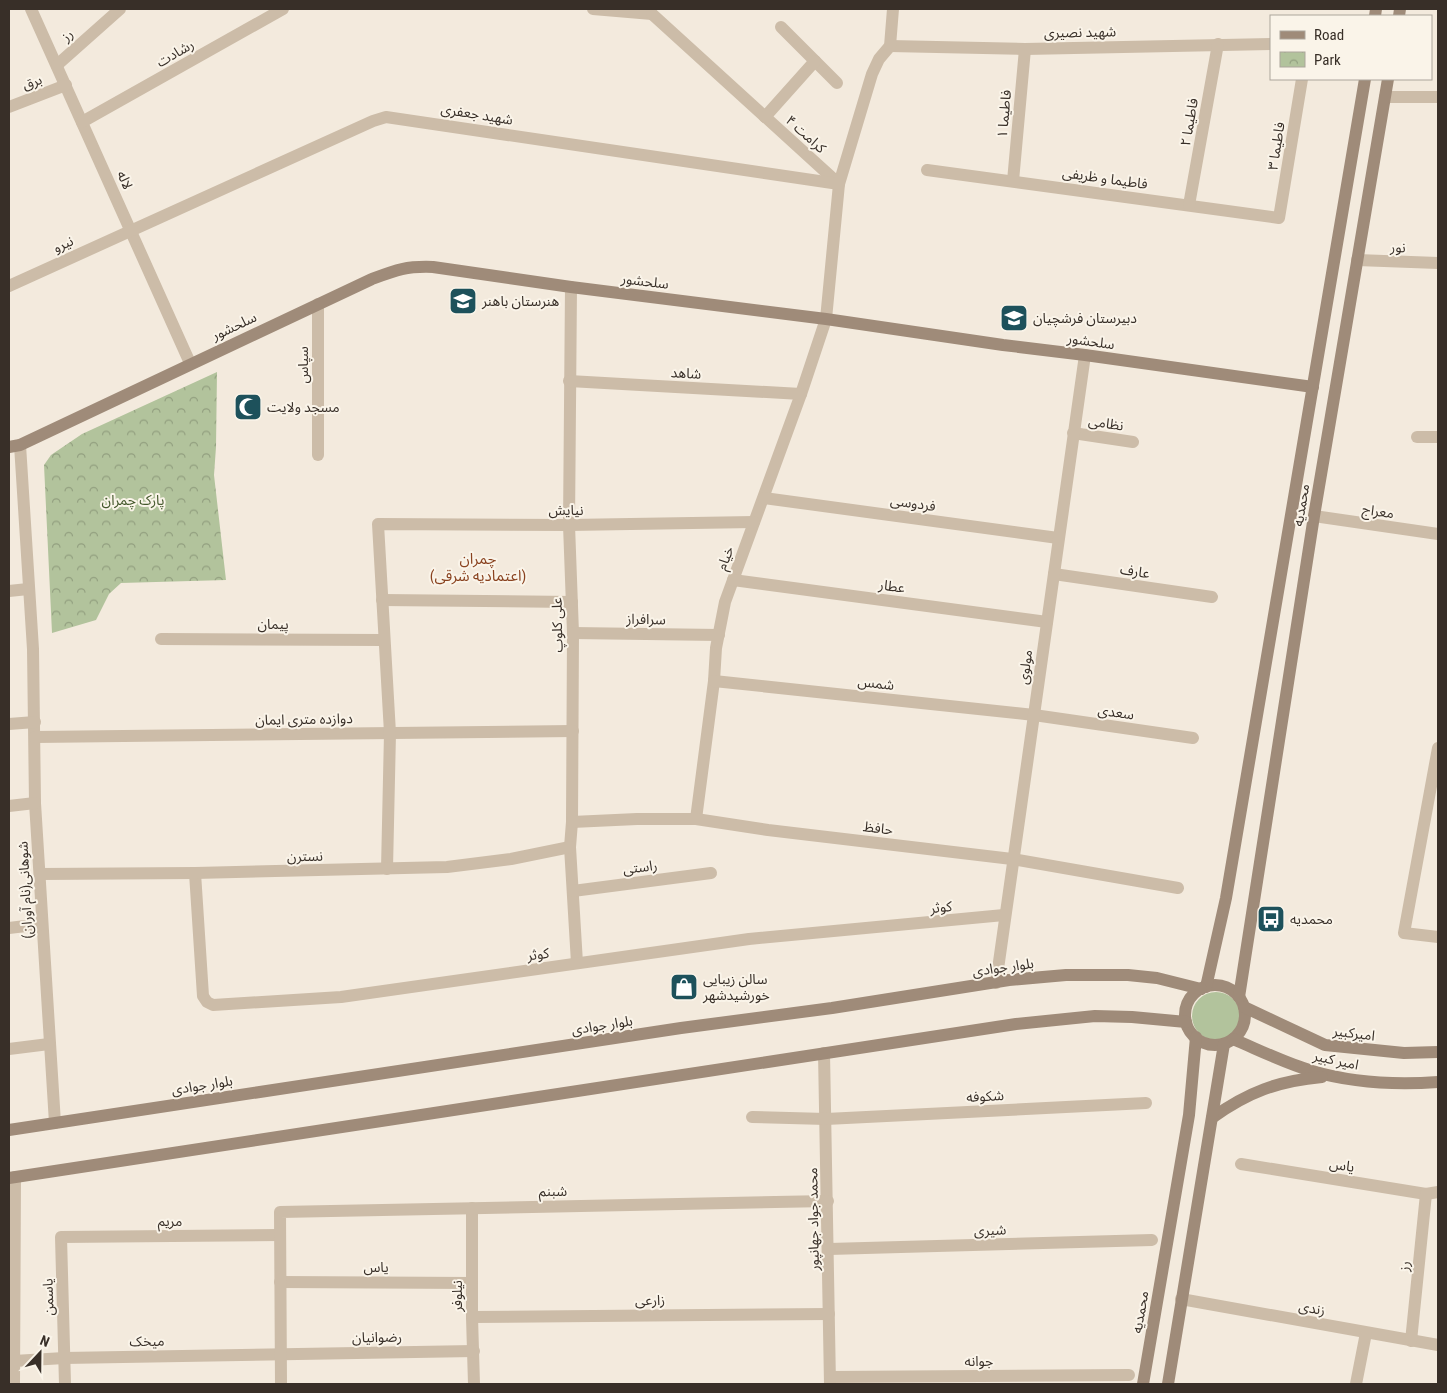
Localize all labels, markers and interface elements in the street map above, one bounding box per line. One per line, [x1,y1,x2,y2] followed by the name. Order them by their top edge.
[1270,15,1432,80] legend
[1044,23,1116,42] street label: شهید نصیری
[57,26,77,46] street label: رز
[1314,26,1344,44] text: Road
[154,36,197,71] street label: رشادت
[1314,51,1341,69] text: Park
[20,71,45,94] street label: برق
[994,89,1014,139] street label: فاطیما ۱
[1177,97,1201,147] street label: فاطیما ۲
[440,100,514,129] street label: شهید جعفری
[782,112,829,157] street label: کرامت ۴
[1264,121,1288,171] street label: ۳ فاطیما
[1061,164,1149,193] street label: فاطیما و ظریفی
[114,168,136,192] street label: لاله
[50,232,76,257] street label: نیرو
[1389,239,1406,256] street label: نور
[619,270,670,293] street label: سلحشور
[448,286,478,316] school or university icon: هنرستان باهنر
[481,293,559,310] place label: هنرستان باهنر
[999,303,1029,333] school or university icon: دبیرستان فرشچیان
[208,309,259,345] street label: سلحشور
[1033,310,1137,328] place label: دبیرستان فرشچیان
[1065,330,1116,353] street label: سلحشور
[295,346,313,384] street label: سپاس
[670,364,702,382] street label: شاهد
[233,392,263,422] mosque icon: مسجد ولایت
[267,399,340,416] place label: مسجد ولایت
[1087,412,1125,435] street label: نظامی
[1290,483,1312,527] street label: محمدیه
[102,492,164,510] park label: پارک چمران
[889,492,937,515] street label: فردوسی
[1361,501,1395,524] street label: معراج
[548,502,584,519] street label: نیایش
[713,544,740,573] street label: خیام
[430,550,526,585] district label: چمران (اعتمادیه شرقی)
[1119,561,1151,582] street label: عارف
[877,576,906,597] street label: عطار
[549,597,568,653] street label: علی کلوپ
[625,611,666,628] street label: سرافراز
[257,616,289,634] street label: پیمان
[1015,649,1036,686] street label: مولوی
[857,673,895,694] street label: شمس
[1097,702,1135,723] street label: سعدی
[255,710,353,729] street label: دوازده متری ایمان
[862,818,894,838] street label: حافظ
[14,841,39,939] street label: شوهانی(نام آوران)
[287,848,323,865] street label: نسترن
[622,857,658,878] street label: راستی
[928,898,953,917] street label: کوثر
[1256,904,1286,934] bus stop icon: محمدیه
[1290,911,1333,927] place label: محمدیه
[525,945,550,965] street label: کوثر
[971,955,1035,980] street label: بلوار جوادی
[702,971,770,1004] place label: سالن زیبایی خورشیدشهر
[669,972,699,1002] shop icon: سالن زیبایی خورشیدشهر
[570,1012,634,1039] street label: بلوار جوادی
[1331,1022,1376,1045] street label: امیرکبیر
[1311,1047,1360,1074] street label: امیر کبیر
[170,1072,234,1099] street label: بلوار جوادی
[966,1087,1004,1106] street label: شکوفه
[1328,1155,1356,1176] street label: یاس
[804,1167,824,1272] street label: محمد جواد جهانپور
[539,1183,567,1202] street label: شبنم
[158,1213,182,1232] street label: مریم
[974,1221,1007,1240] street label: شیری
[363,1259,389,1276] street label: یاس
[1395,1260,1413,1273] street label: رز
[39,1278,58,1316] street label: یاسمن
[449,1280,466,1313] street label: نیلوفر
[1128,1290,1152,1334] street label: محمدیه
[635,1292,665,1309] street label: زارعی
[1297,1298,1326,1319] street label: زندی
[15,1328,65,1378] north arrow
[352,1329,402,1346] street label: رضوانیان
[38,1332,52,1350] text: N
[129,1333,165,1349] street label: میخک
[965,1353,993,1370] street label: جوانه

